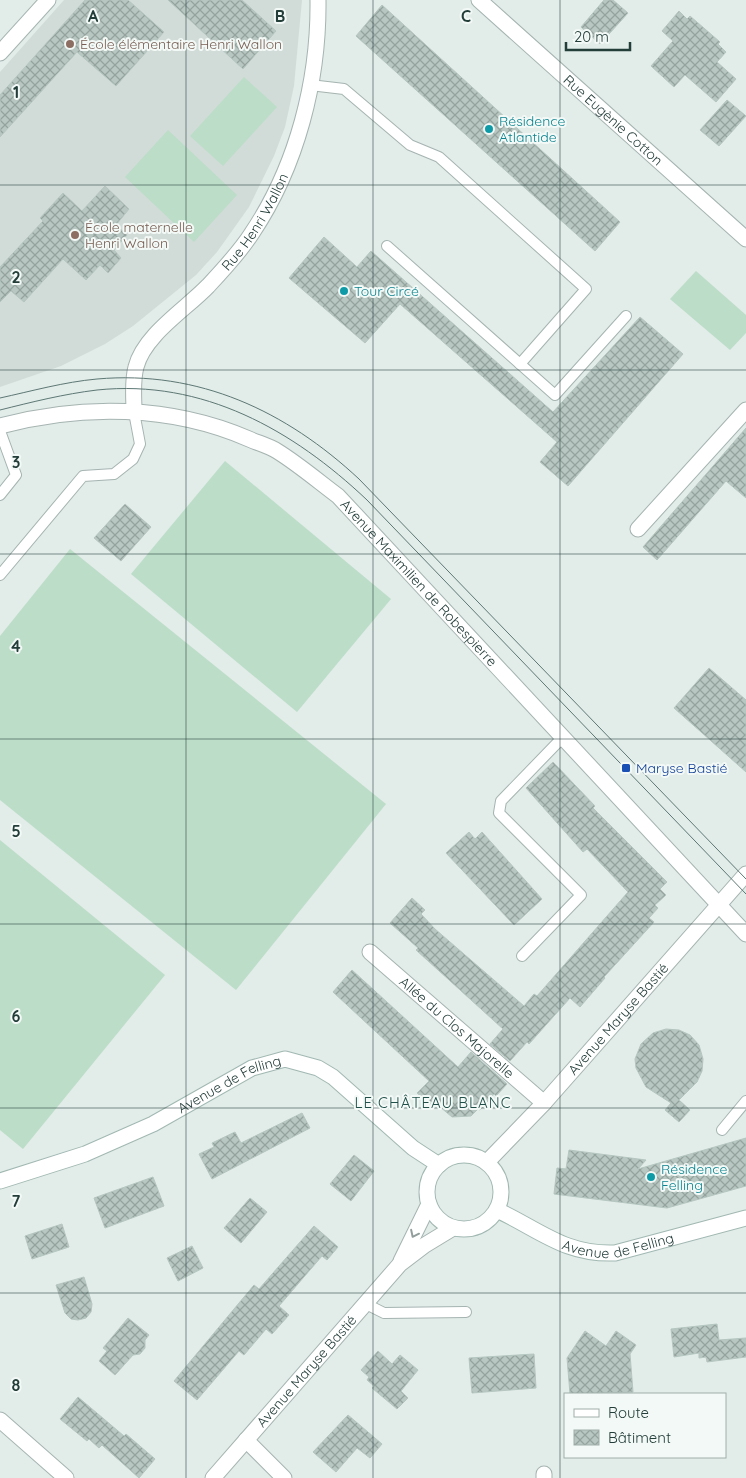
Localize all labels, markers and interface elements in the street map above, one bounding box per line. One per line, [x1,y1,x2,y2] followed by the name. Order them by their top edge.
[88,6,99,26] text: A
[275,6,285,26] text: B
[461,6,471,26] text: C
[566,20,630,52] scale bar
[574,27,609,46] text: 20 m
[80,35,282,53] place label: École élémentaire Henri Wallon
[64,38,76,50] marker: École élémentaire Henri Wallon
[560,71,667,169] street label: Rue Eugènie Cotton
[13,82,19,102] text: 1
[499,112,566,146] place label: Résidence Atlantide
[483,123,495,135] marker: Résidence Atlantide
[217,170,292,274] street label: Rue Henri Wallon
[85,218,193,252] place label: École maternelle Henri Wallon
[69,229,81,241] marker: École maternelle Henri Wallon
[11,267,21,287] text: 2
[354,282,419,300] place label: Tour Circé
[338,285,350,297] marker: Tour Circé
[12,452,20,472] text: 3
[337,495,501,670] street label: Avenue Maximilien de Robespierre
[11,636,21,656] text: 4
[636,759,727,777] place label: Maryse Bastié
[620,762,632,774] marker: Maryse Bastié
[11,821,21,841] text: 5
[564,959,672,1079] street label: Avenue Maryse Bastié
[396,973,518,1082] street label: Allée du Clos Majorelle
[12,1006,21,1026] text: 6
[174,1051,283,1117] street label: Avenue de Felling
[355,1093,512,1112] district label: LE CHÂTEAU BLANC
[661,1160,728,1194] place label: Résidence Felling
[645,1171,657,1183] marker: Résidence Felling
[12,1191,21,1211] text: 7
[410,1229,421,1238] one-way arrow
[560,1229,676,1262] street label: Avenue de Felling
[253,1311,360,1431] street label: Avenue Maryse Bastié
[12,1375,21,1395] text: 8
[564,1393,726,1458] legend
[608,1403,649,1422] text: Route
[608,1428,671,1447] text: Bâtiment

